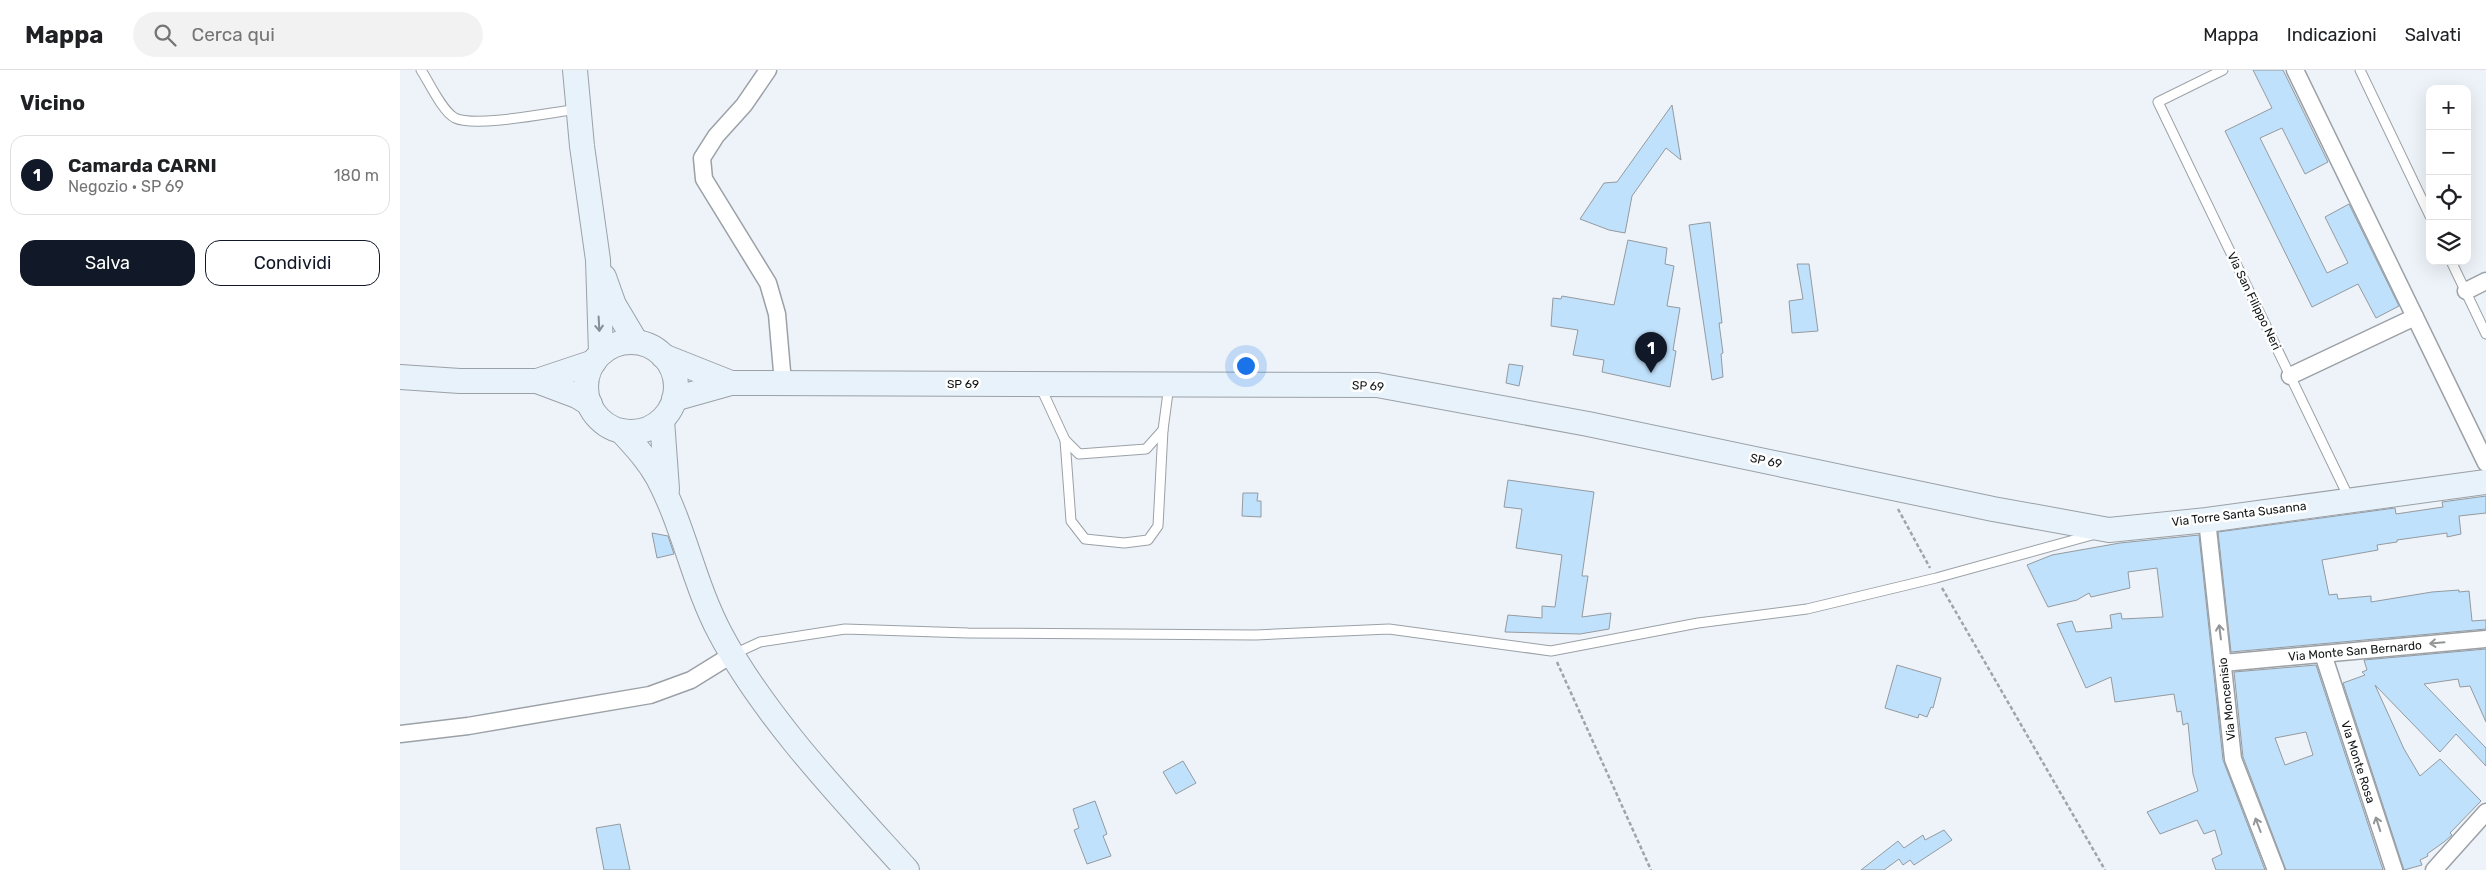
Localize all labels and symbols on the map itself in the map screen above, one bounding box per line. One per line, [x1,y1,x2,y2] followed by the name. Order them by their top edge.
[2224,250,2284,352] street label: Via San Filippo Neri
[595,316,604,332] one-way arrow
[1635,332,1667,373] pin: 1
[1233,353,1259,379] your location
[947,377,979,391] street label: SP 69
[1352,378,1384,394] street label: SP 69
[1749,451,1783,471] street label: SP 69
[2171,499,2307,529] street label: Via Torre Santa Susanna
[2215,625,2225,641] one-way arrow
[2288,638,2423,664] street label: Via Monte San Bernardo
[2430,638,2446,648] one-way arrow
[2216,657,2238,741] street label: Via Moncenisio
[2338,719,2378,805] street label: Via Monte Rosa
[2253,817,2262,832] one-way arrow
[2373,817,2382,832] one-way arrow

